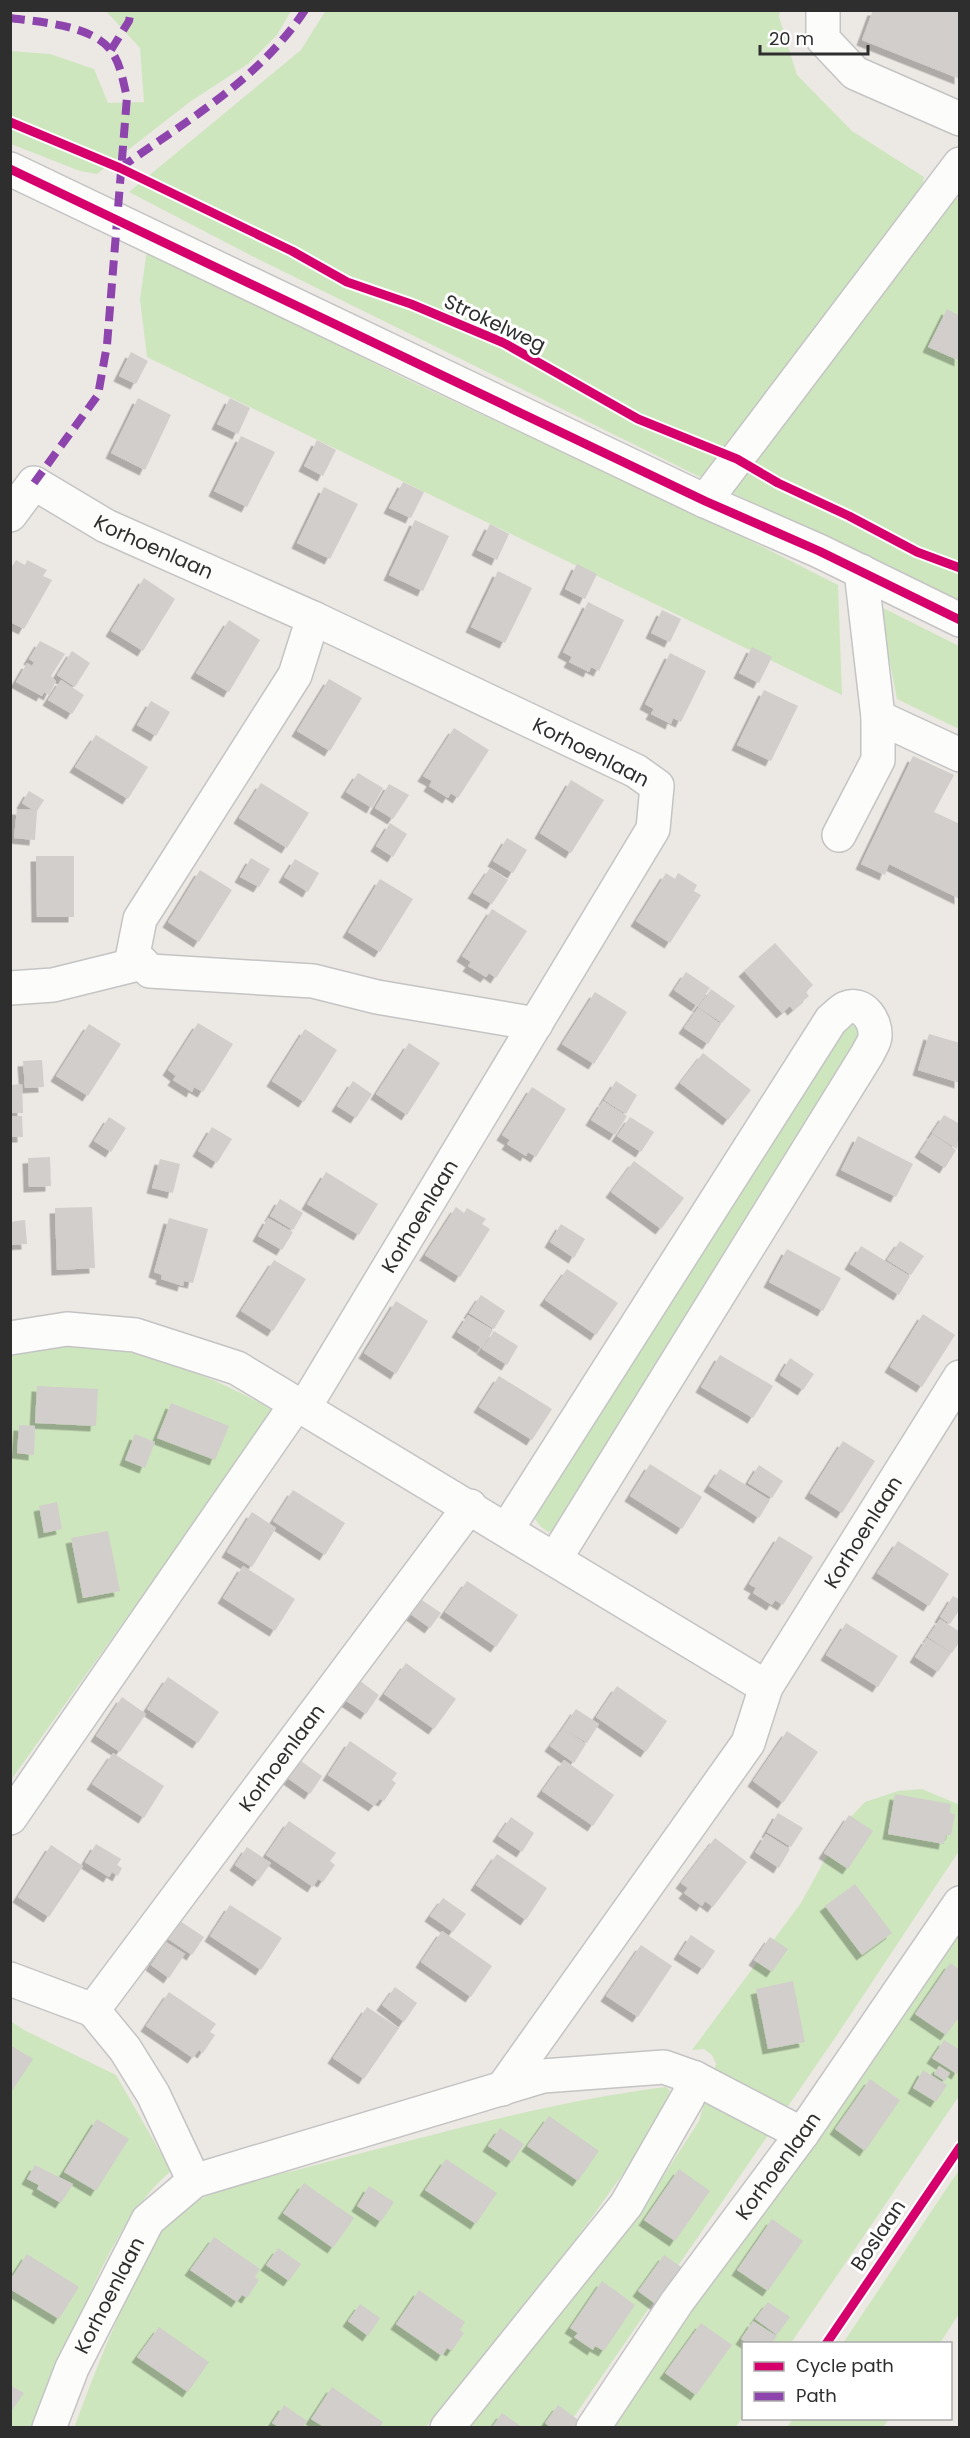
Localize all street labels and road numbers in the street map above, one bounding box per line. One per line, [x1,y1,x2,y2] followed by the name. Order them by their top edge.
[440,287,550,359] street label: Strokelweg
[89,508,218,586] street label: Korhoenlaan
[528,711,654,793] street label: Korhoenlaan
[375,1154,465,1278] street label: Korhoenlaan
[817,1471,909,1594] street label: Korhoenlaan
[232,1698,331,1817] street label: Korhoenlaan
[729,2106,827,2226] street label: Korhoenlaan
[844,2194,912,2276] street label: Boslaan
[68,2232,151,2359] street label: Korhoenlaan

